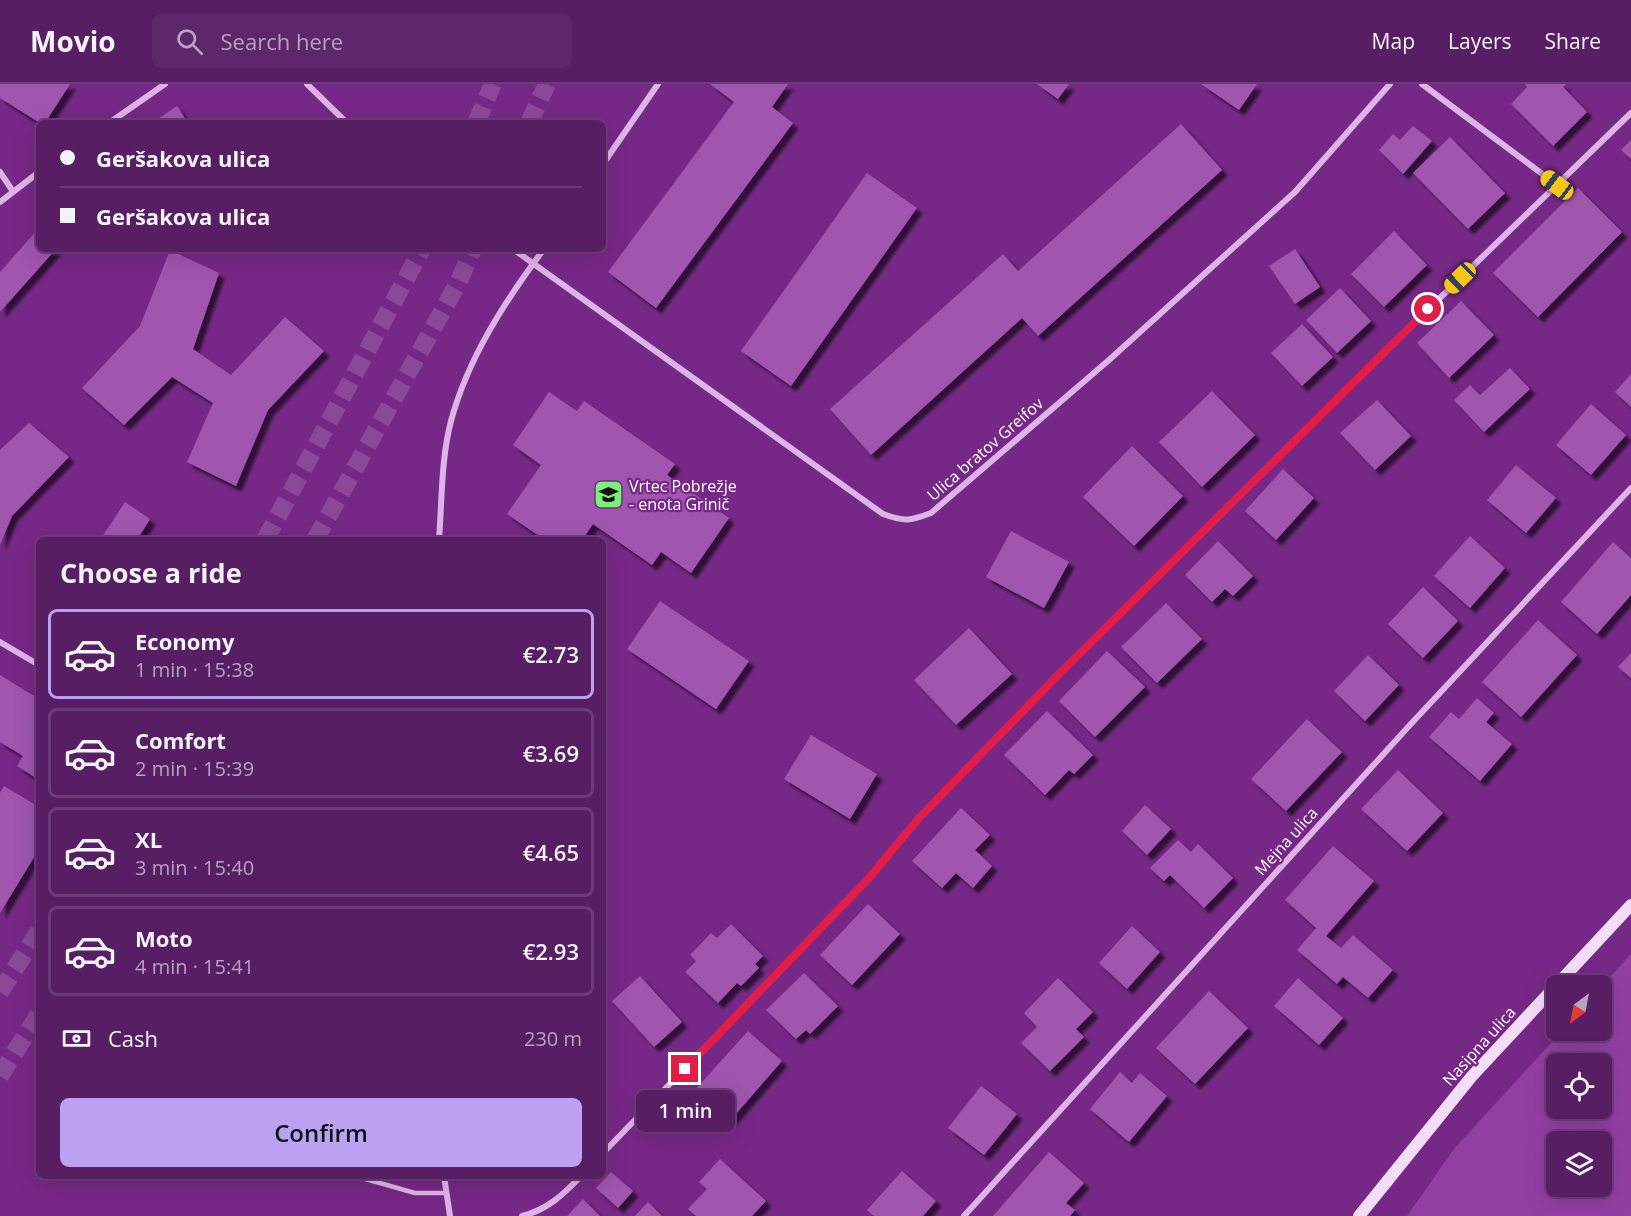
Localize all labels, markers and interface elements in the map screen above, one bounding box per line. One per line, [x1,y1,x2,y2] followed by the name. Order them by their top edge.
[152,14,572,68] search box
[30,22,116,60] text: Movio
[173,25,206,58] icon: search
[221,26,343,56] text: Search here
[1372,27,1415,55] text: Map
[1448,27,1512,55] text: Layers
[1545,27,1601,55] text: Share
[96,143,270,173] text: Geršakova ulica
[1537,167,1577,203] car
[96,201,270,231] text: Geršakova ulica
[1441,259,1479,297] car
[1414,295,1441,322] route start
[922,392,1048,506] street label: Ulica bratov Greifov
[629,475,737,515] place label: Vrtec Pobrežje - enota Grinič
[592,479,624,511] school or university icon: Vrtec Pobrežje - enota Grinič
[60,554,242,591] text: Choose a ride
[135,626,234,656] text: Economy
[63,627,117,681] icon: car
[523,639,579,669] text: €2.73
[135,656,254,683] text: 1 min · 15:38
[135,725,226,755] text: Comfort
[63,726,117,780] icon: car
[523,738,579,768] text: €3.69
[135,755,254,782] text: 2 min · 15:39
[1249,802,1323,880] street label: Mejna ulica
[135,824,162,854] text: XL
[63,825,117,879] icon: car
[523,837,579,867] text: €4.65
[135,854,254,881] text: 3 min · 15:40
[135,923,193,953] text: Moto
[63,924,117,978] icon: car
[523,936,579,966] text: €2.93
[135,953,254,980] text: 4 min · 15:41
[1546,975,1612,1041] north arrow
[1546,975,1612,1197] map controls
[1437,1002,1521,1090] street label: Nasipna ulica
[60,1022,93,1055] icon: cash
[108,1023,158,1053] text: Cash
[524,1025,582,1052] text: 230 m
[1546,1053,1612,1119] button: locate
[671,1055,698,1082] route end
[636,1090,734,1132] callout: 1 min
[659,1097,713,1124] text: 1 min
[60,1098,582,1167] button: Confirm
[1546,1131,1612,1197] button: layers

